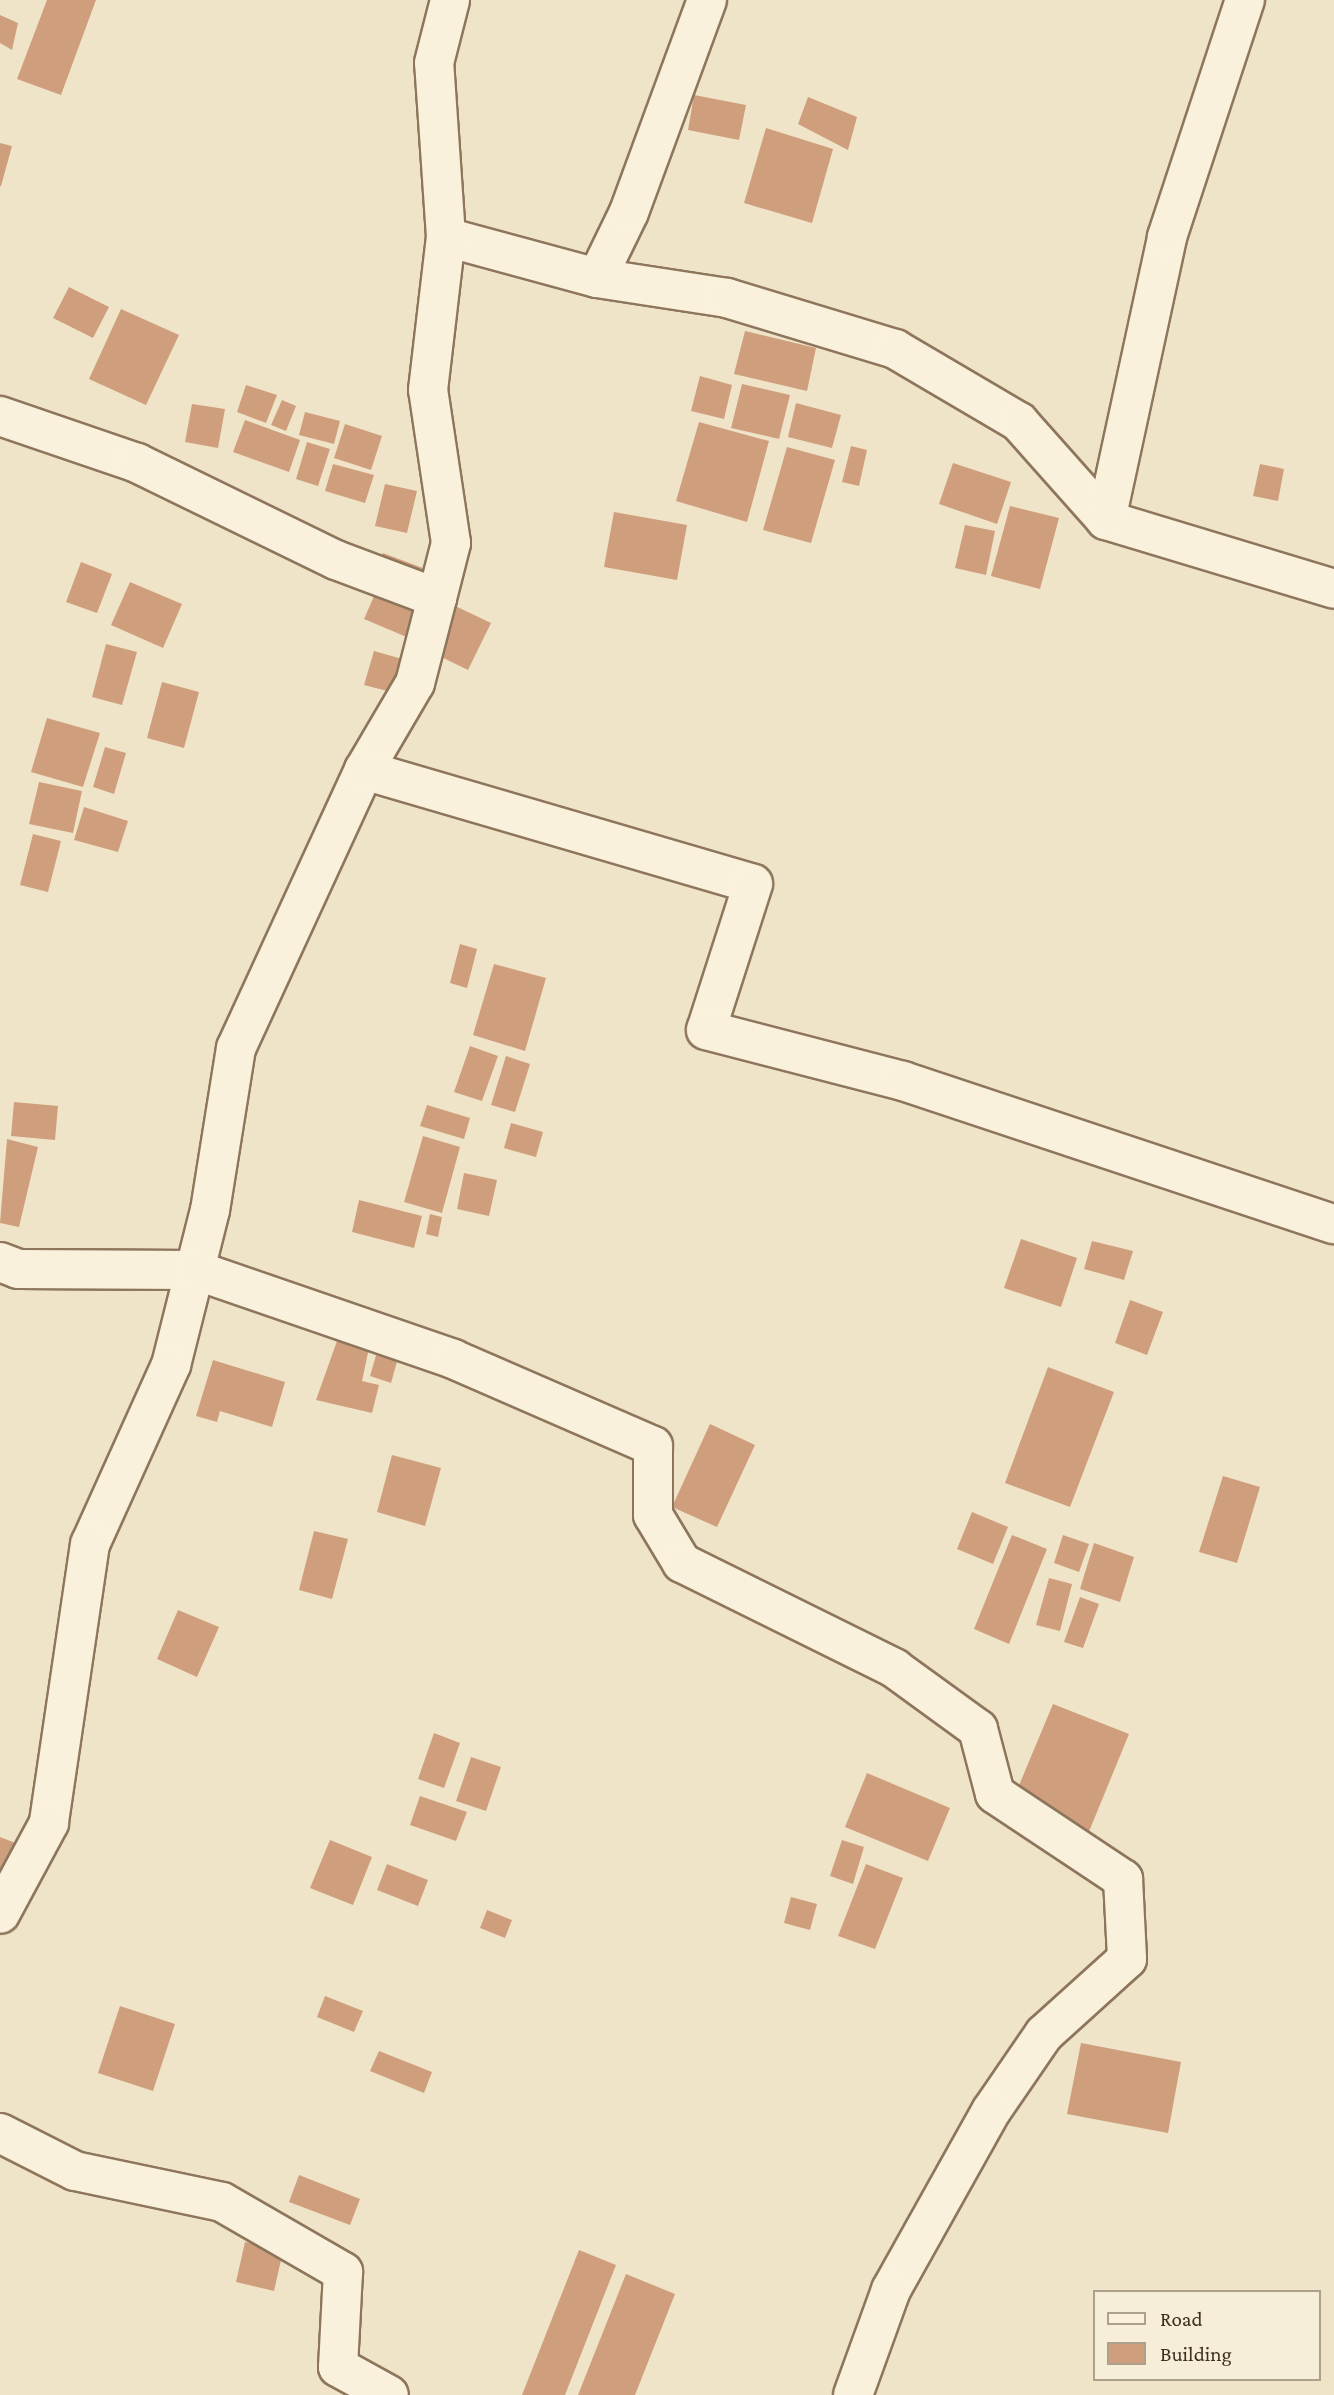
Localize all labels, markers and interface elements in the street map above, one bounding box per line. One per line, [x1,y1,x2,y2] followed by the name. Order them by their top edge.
[1092,2290,1320,2381] legend
[1160,2307,1203,2331] text: Road
[1160,2342,1232,2366] text: Building

